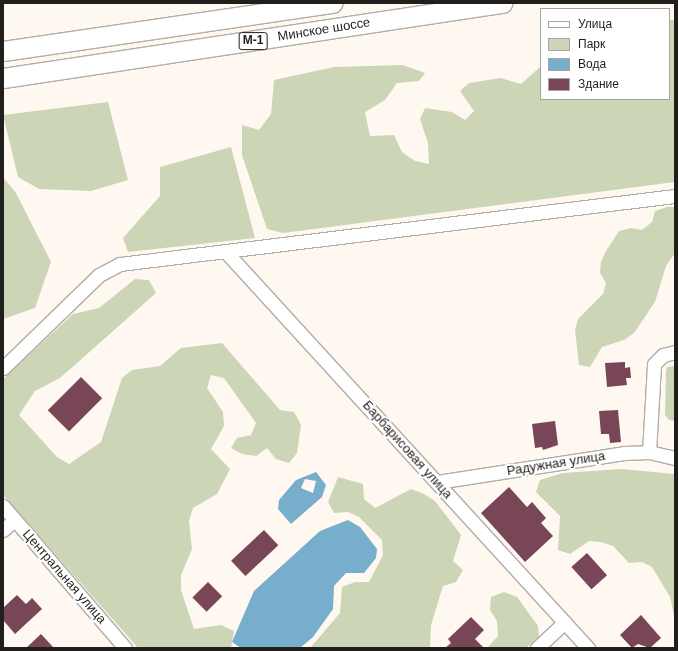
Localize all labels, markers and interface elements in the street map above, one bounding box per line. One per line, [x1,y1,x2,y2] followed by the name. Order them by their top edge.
[540,8,670,100] legend
[277,15,371,45] street label: Минское шоссе
[578,17,612,31] text: Улица
[238,31,268,51] road number: М-1
[578,37,605,51] text: Парк
[578,57,606,71] text: Вода
[578,77,619,91] text: Здание
[359,398,455,502] street label: Барбарисовая улица
[506,449,606,479] street label: Радужная улица
[19,527,109,627] street label: Центральная улица

